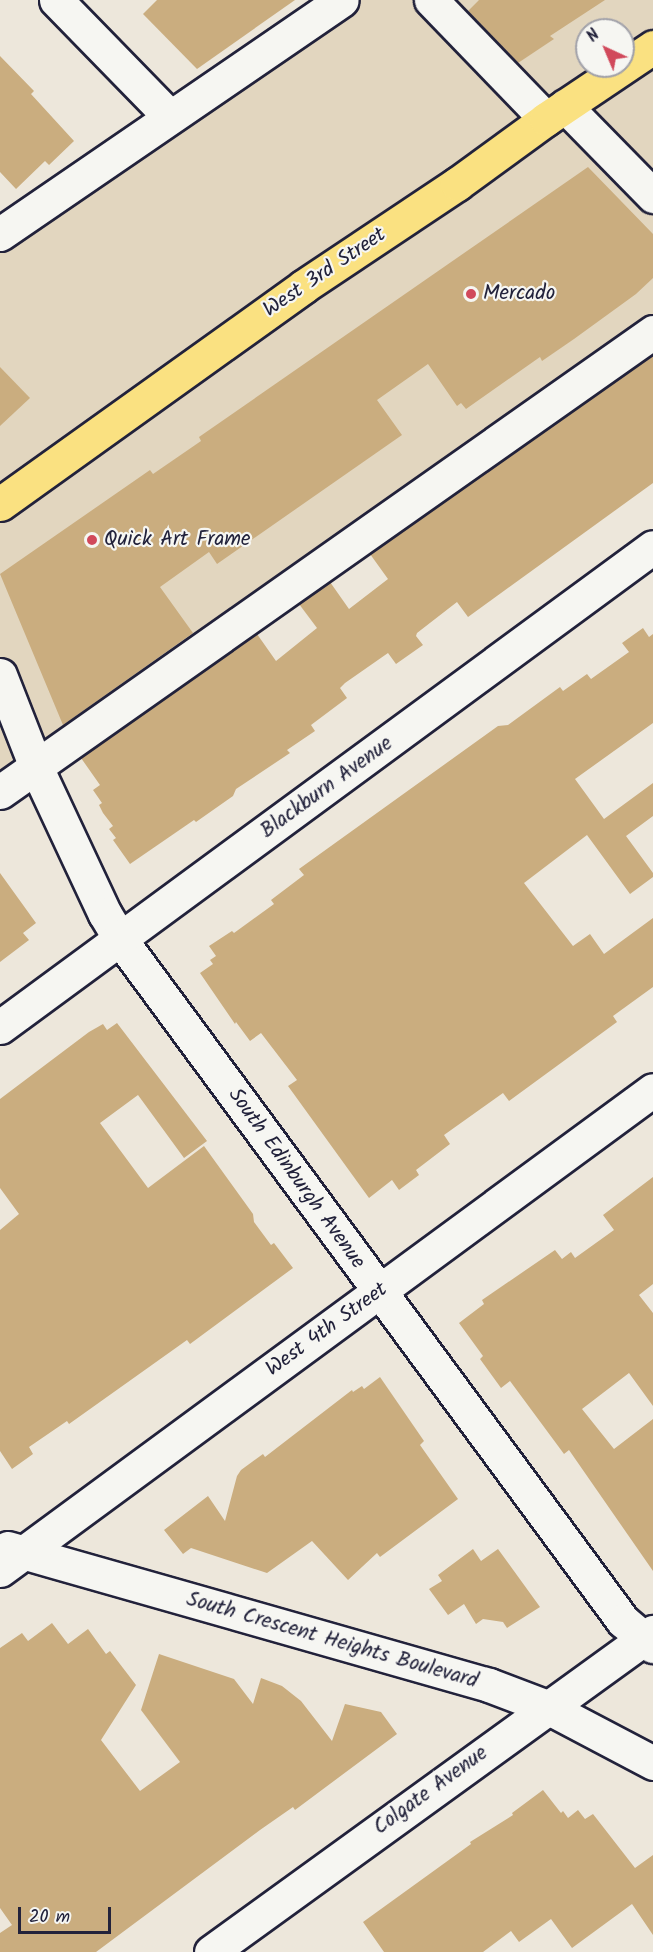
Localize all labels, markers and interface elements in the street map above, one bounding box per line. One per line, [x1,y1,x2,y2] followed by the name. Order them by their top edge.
[575,18,635,78] north arrow
[581,24,606,49] text: N
[259,223,391,323] street label: West 3rd Street
[483,281,555,307] place label: Mercado
[464,287,478,301] marker: Mercado
[104,527,250,553] place label: Quick Art Frame
[85,533,99,547] marker: Quick Art Frame
[256,732,398,844] street label: Blackburn Avenue
[222,1084,370,1274] street label: South Edinburgh Avenue
[261,1277,393,1383] street label: West 4th Street
[183,1587,481,1695] street label: South Crescent Heights Boulevard
[369,1741,493,1841] street label: Colgate Avenue
[21,1895,114,1933] scale bar
[29,1903,70,1932] text: 20 m

